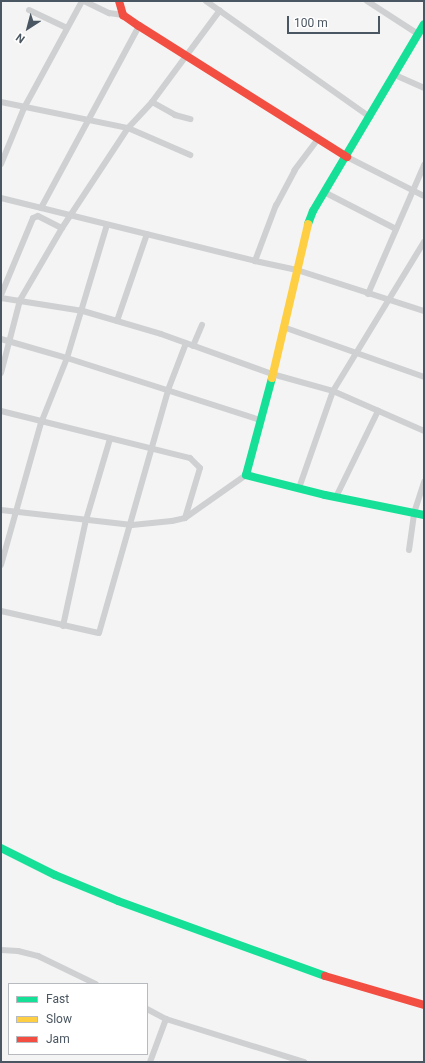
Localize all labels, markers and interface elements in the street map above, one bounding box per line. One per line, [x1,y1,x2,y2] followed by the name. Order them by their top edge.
[8,8,48,48] north arrow
[289,8,382,34] scale bar
[294,16,328,30] text: 100 m
[14,31,28,46] text: N
[8,983,148,1055] legend
[46,992,69,1006] text: Fast
[46,1012,72,1026] text: Slow
[46,1032,70,1046] text: Jam

